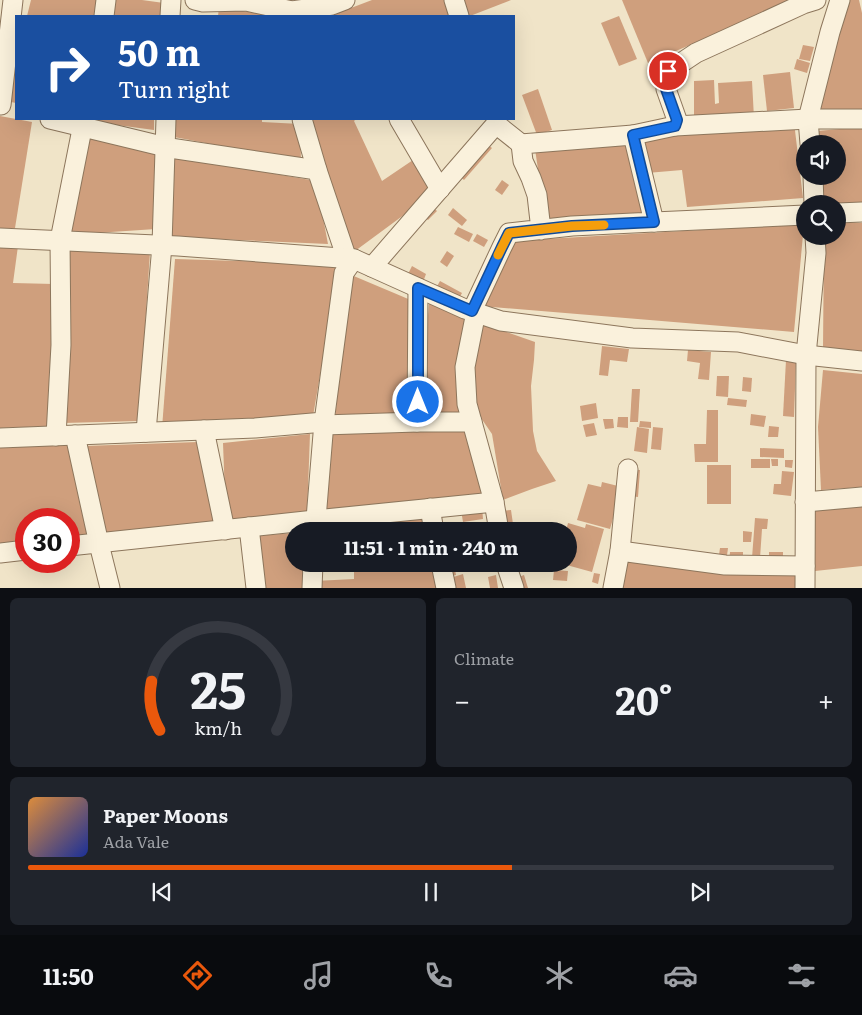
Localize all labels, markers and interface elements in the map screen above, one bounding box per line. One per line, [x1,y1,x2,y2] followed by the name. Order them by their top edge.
[118,25,201,77] text: 50 m
[35,35,100,100] icon: right
[647,50,689,92] pin
[654,57,682,85] icon: arrive
[118,72,230,105] text: Turn right
[796,135,846,245] map controls
[796,135,846,185] button: sound
[796,195,846,245] button: search
[391,375,443,427] position arrow
[15,508,80,573] speed limit sign: 30
[344,533,518,561] text: 11:51 · 1 min · 240 m
[454,646,514,670] text: Climate
[190,647,246,725] text: 25
[615,670,673,727] text: 20°
[454,678,470,720] text: −
[818,678,834,720] text: +
[194,714,242,741] text: km/h
[103,801,228,829] text: Paper Moons
[103,829,169,853] text: Ada Vale
[148,878,176,906] icon: previous
[417,878,445,906] icon: pause
[686,878,714,906] icon: next
[180,958,215,993] icon: directions
[301,958,336,993] icon: music
[421,958,456,993] icon: phone
[542,958,577,993] icon: climate
[663,958,698,993] icon: car
[784,958,819,993] icon: filters
[43,959,94,992] text: 11:50

